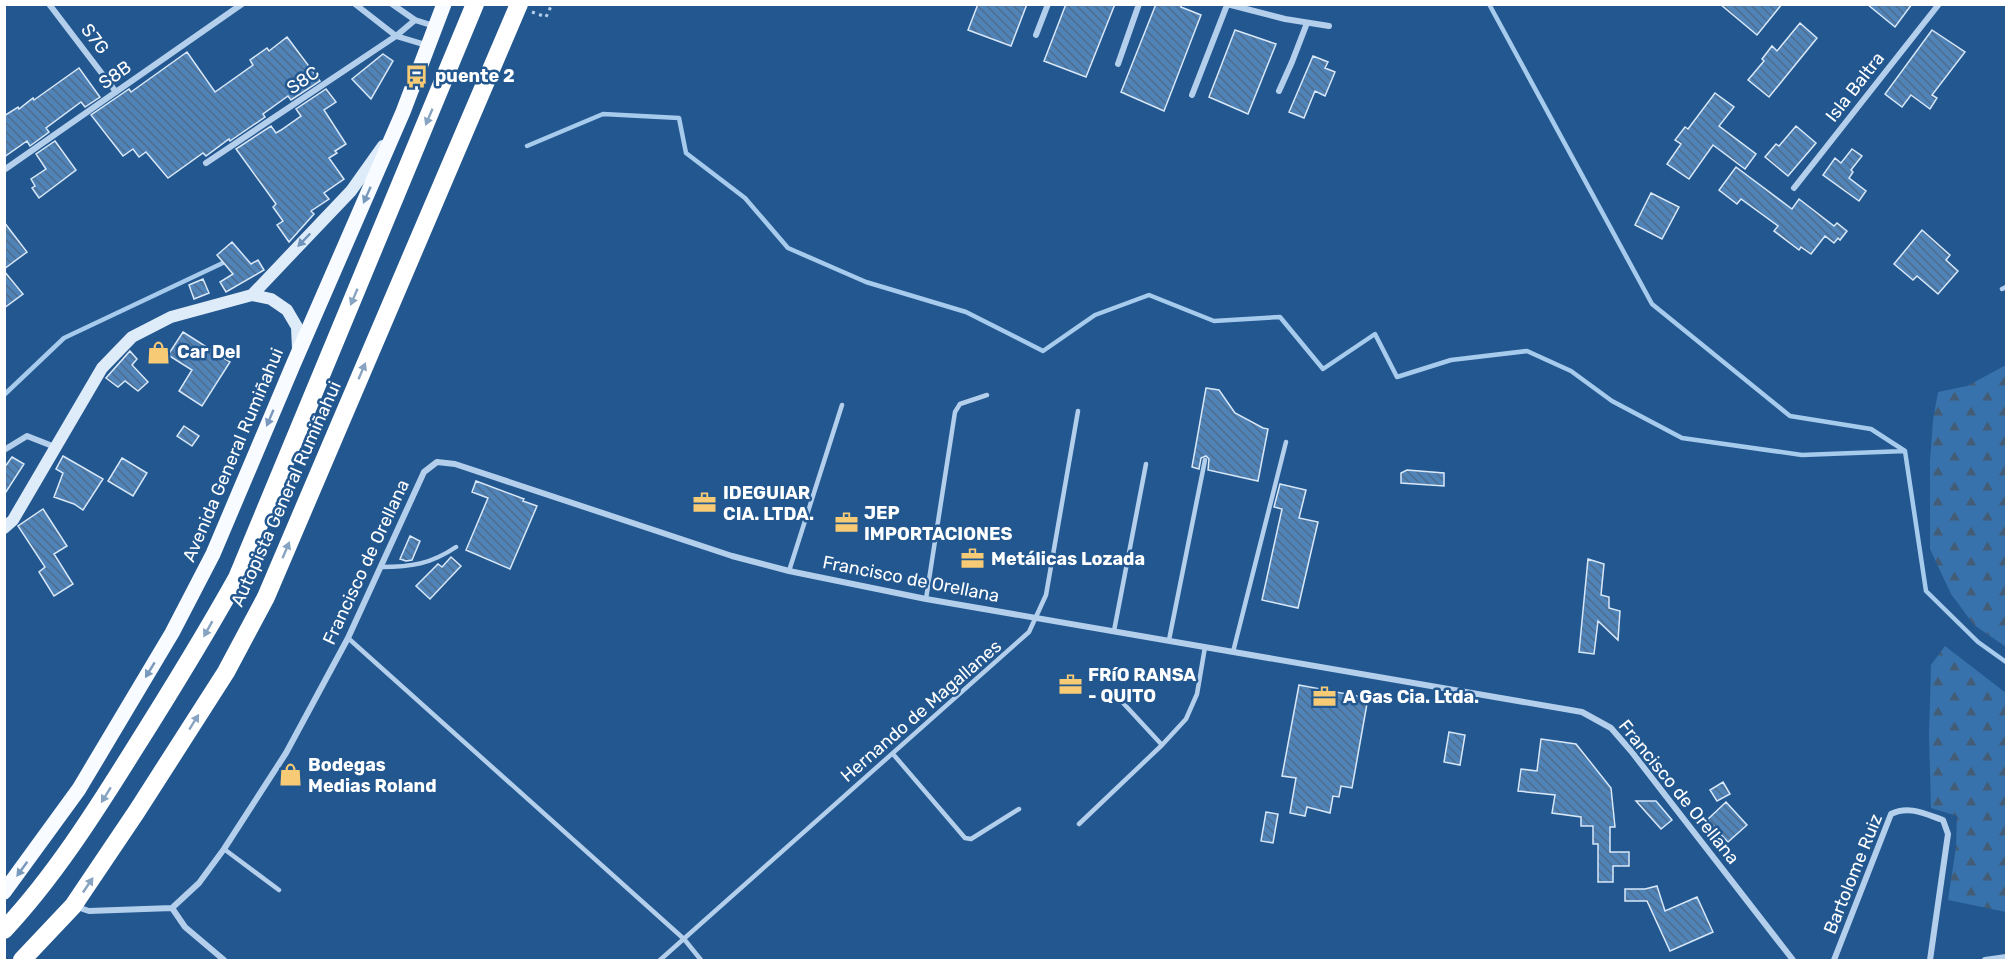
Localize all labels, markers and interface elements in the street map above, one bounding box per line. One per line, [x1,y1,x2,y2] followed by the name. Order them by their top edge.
[76,19,114,59] street label: S7G
[1821,48,1889,126] street label: Isla Baltra
[94,56,136,94] street label: S8B
[282,61,324,99] street label: S8C
[404,63,430,89] bus stop icon: puente 2
[435,65,515,87] place label: puente 2
[424,108,433,126] one-way arrow
[362,186,371,204] one-way arrow
[297,233,311,247] one-way arrow
[349,288,358,306] one-way arrow
[146,339,172,365] shop icon: Car Del
[177,341,241,363] place label: Car Del
[178,345,288,565] street label: Avenida General Rumiñahui
[358,362,367,379] one-way arrow
[226,378,346,610] street label: Autopista General Rumiñahui
[265,410,275,428] one-way arrow
[318,476,414,648] street label: Francisco de Orellana
[723,482,814,525] place label: IDEGUIAR CIA. LTDA.
[692,490,718,516] office icon: IDEGUIAR CIA. LTDA.
[864,502,1012,545] place label: JEP IMPORTACIONES
[833,510,859,536] office icon: JEP IMPORTACIONES
[282,541,291,559] one-way arrow
[960,546,986,572] office icon: Metálicas Lozada
[991,548,1145,570] place label: Metálicas Lozada
[821,551,1001,607] street label: Francisco de Orellana
[203,621,213,638] one-way arrow
[836,635,1006,787] street label: Hernando de Magallanes
[145,662,155,679] one-way arrow
[1088,664,1196,707] place label: FRíO RANSA - QUITO
[1057,672,1083,698] office icon: FRíO RANSA - QUITO
[1312,684,1338,710] office icon: A Gas Cia. Ltda.
[1343,686,1479,708] place label: A Gas Cia. Ltda.
[189,713,200,730] one-way arrow
[1614,715,1744,869] street label: Francisco de Orellana
[308,754,437,797] place label: Bodegas Medias Roland
[277,762,303,788] shop icon: Bodegas Medias Roland
[100,787,111,803] one-way arrow
[1819,811,1887,937] street label: Bartolome Ruiz
[16,861,28,876] one-way arrow
[82,877,93,893] one-way arrow

